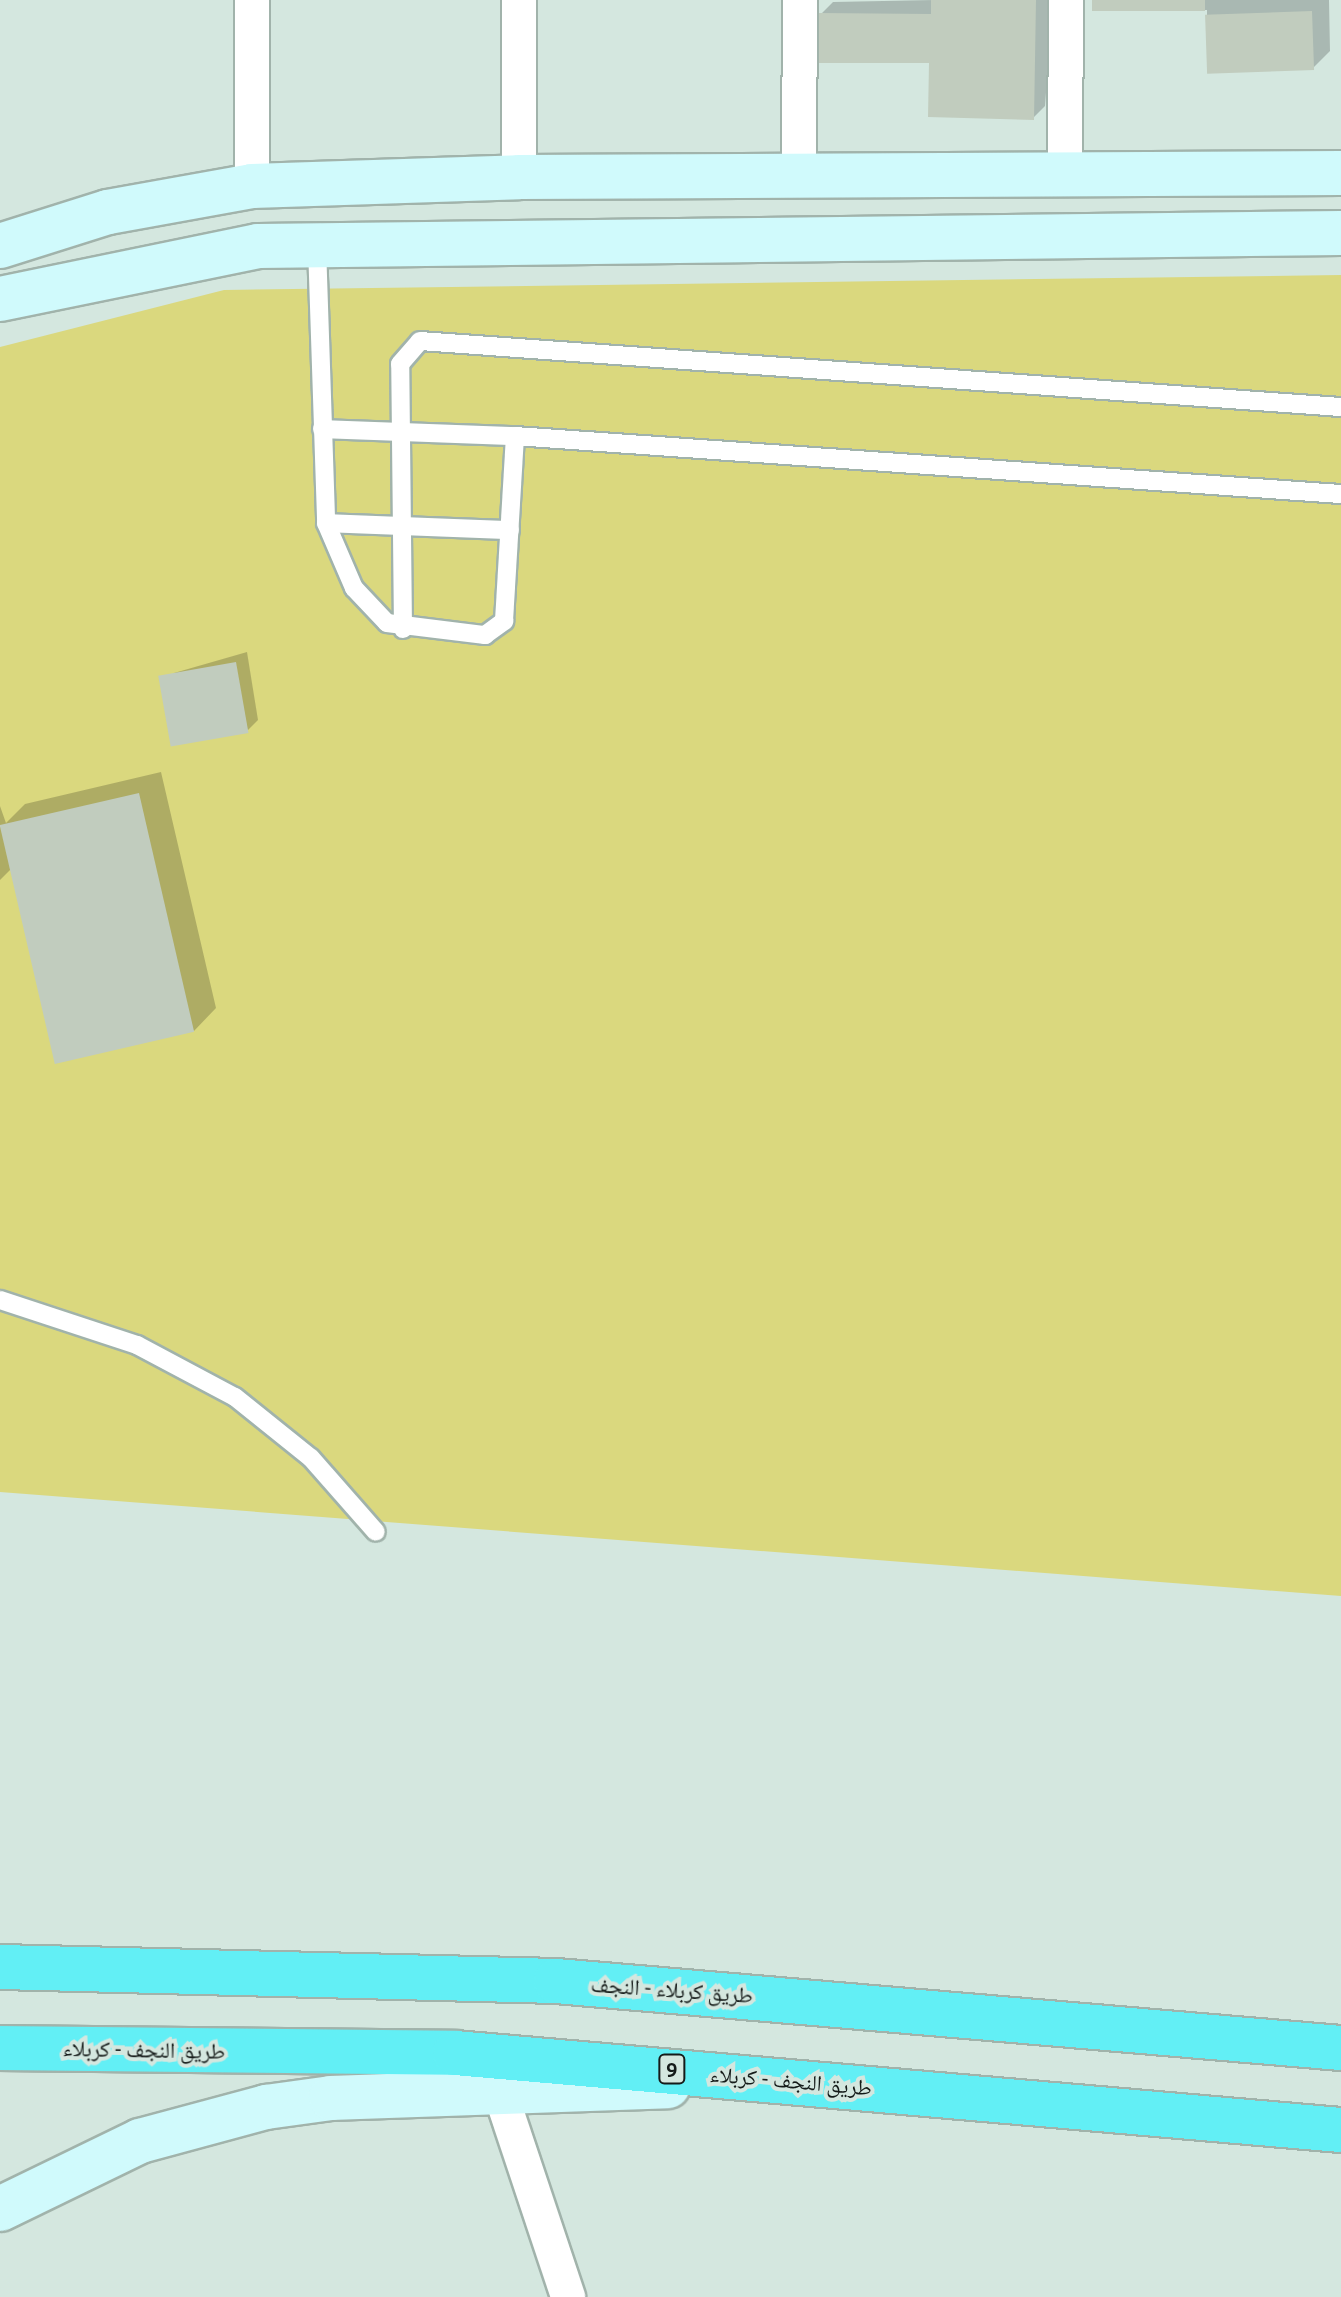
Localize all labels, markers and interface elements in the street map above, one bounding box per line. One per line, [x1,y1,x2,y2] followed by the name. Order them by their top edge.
[590,1970,754,2008] street label: طريق کربلاء - النجف
[62,2034,226,2064] street label: طريق النجف - کربلاء
[658,2053,686,2085] road number: 9
[709,2060,873,2100] street label: طريق النجف - کربلاء

